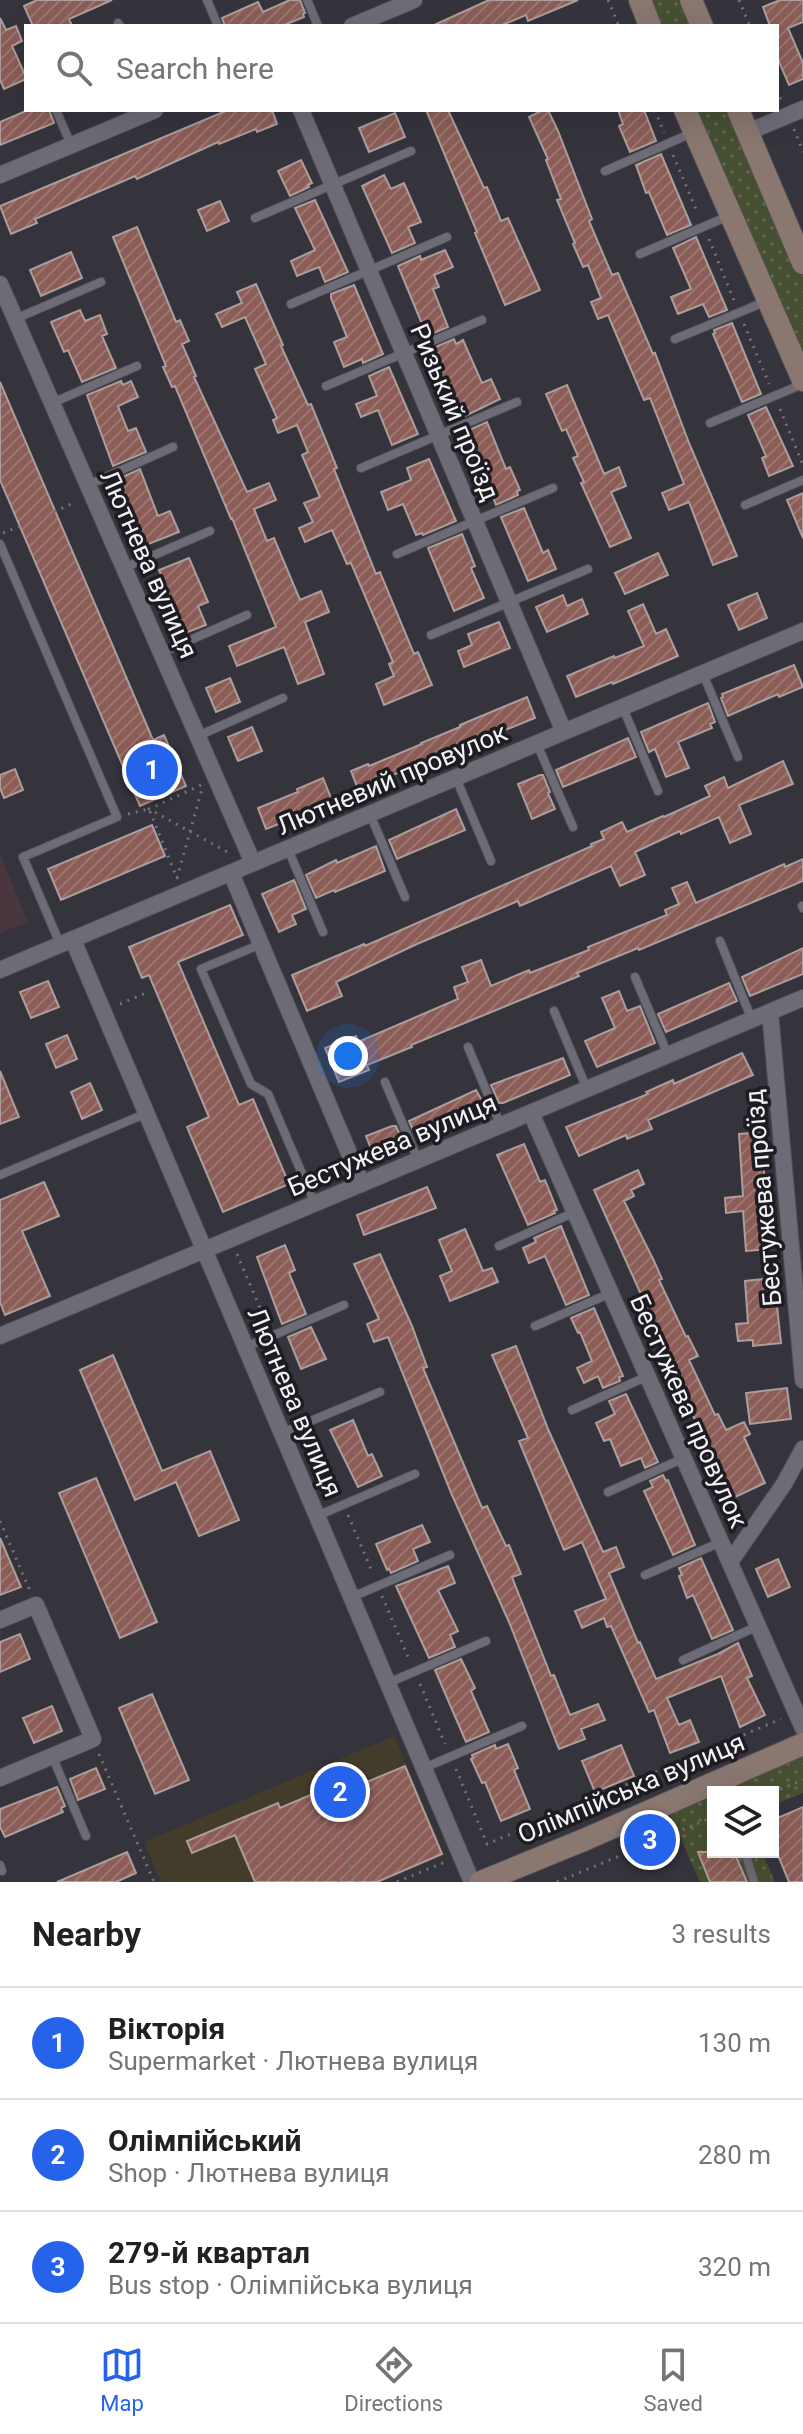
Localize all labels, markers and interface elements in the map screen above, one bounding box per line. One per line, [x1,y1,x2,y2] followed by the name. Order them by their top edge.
[24,24,779,112] search box
[52,46,96,90] icon: search
[116,51,274,86] text: Search here
[404,319,506,505] street label: Ризький проїзд
[94,465,204,663] street label: Лютнева вулиця
[272,717,512,841] street label: Лютневий провулок
[126,740,178,800] pin: 1
[328,1036,368,1076] your location
[283,1087,501,1203] street label: Бестужева вулиця
[739,1088,787,1308] street label: Бестужева проїзд
[624,1290,754,1532] street label: Бестужева провулок
[242,1303,348,1501] street label: Лютнева вулиця
[513,1727,749,1849] street label: Олімпійська вулиця
[314,1762,366,1822] pin: 2
[707,1786,779,1858] map controls
[707,1786,779,1858] button: layers
[624,1810,676,1870] pin: 3
[32,1914,141,1954] text: Nearby
[672,1919,771,1949] text: 3 results
[108,2011,225,2046] text: Вікторія
[51,2028,65,2058] text: 1
[698,2028,771,2058] text: 130 m
[108,2046,478,2076] text: Supermarket · Лютнева вулиця
[108,2123,302,2158] text: Олімпійський
[51,2140,65,2170] text: 2
[698,2140,771,2170] text: 280 m
[108,2158,390,2188] text: Shop · Лютнева вулиця
[108,2235,310,2270] text: 279-й квартал
[51,2252,65,2282] text: 3
[698,2252,771,2282] text: 320 m
[108,2270,473,2300] text: Bus stop · Олімпійська вулиця
[100,2343,144,2416] tab: Map
[344,2343,443,2416] tab: Directions
[643,2343,703,2416] tab: Saved

